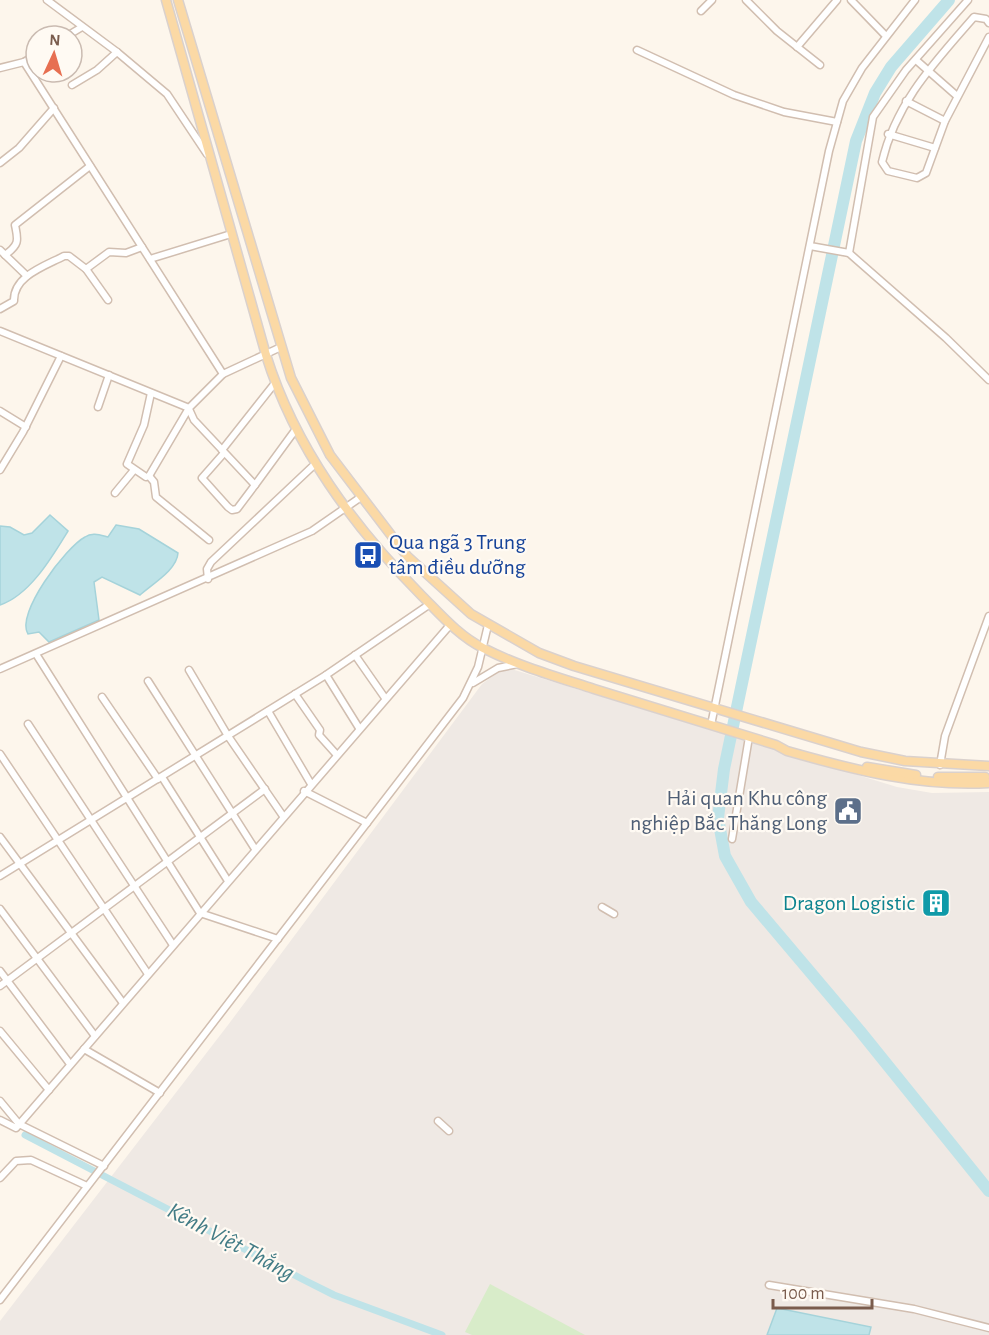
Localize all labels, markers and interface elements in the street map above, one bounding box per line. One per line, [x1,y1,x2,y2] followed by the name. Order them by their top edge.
[24,24,84,84] north arrow
[49,32,61,48] text: N
[389,531,526,578] place label: Qua ngã 3 Trung tâm điều dưỡng
[352,539,384,571] bus stop icon: Qua ngã 3 Trung tâm điều dưỡng
[630,787,827,834] place label: Hải quan Khu công nghiệp Bắc Thăng Long
[832,795,864,827] public building icon: Hải quan Khu công nghiệp Bắc Thăng Long
[920,887,952,919] building icon: Dragon Logistic
[783,892,916,914] place label: Dragon Logistic
[163,1198,299,1286] water label: Kênh Việt Thắng
[773,1272,872,1310] scale bar
[782,1285,825,1303] text: 100 m

